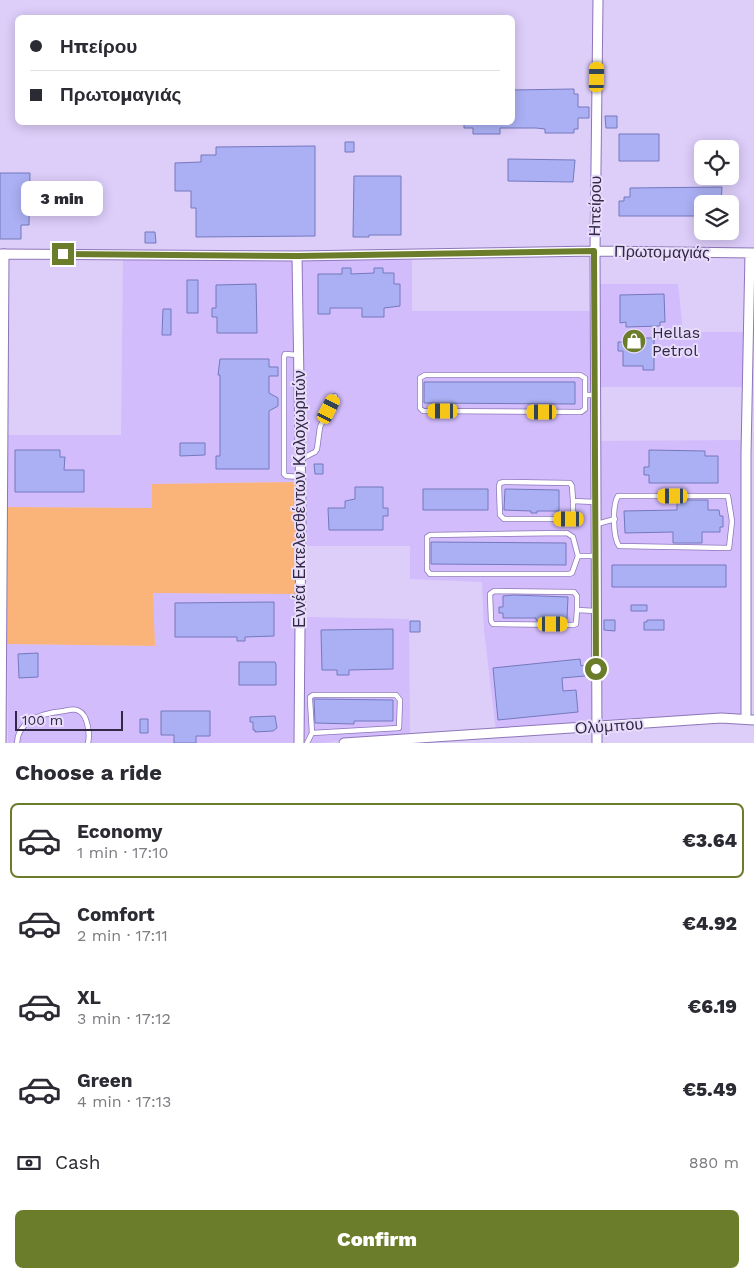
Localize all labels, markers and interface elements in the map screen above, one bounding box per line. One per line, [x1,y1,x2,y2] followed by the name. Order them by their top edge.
[60,35,137,58] text: Ηπείρου
[589,62,604,92] car
[60,83,181,106] text: Πρωτομαγιάς
[694,140,739,240] map controls
[694,140,739,185] button: locate
[585,175,605,237] street label: Ηπείρου
[22,182,104,216] callout: 3 min
[40,189,84,208] text: 3 min
[694,195,739,240] button: layers
[614,242,710,262] street label: Πρωτομαγιάς
[52,243,74,265] route end
[652,323,700,360] place label: Hellas Petrol
[621,328,647,354] shop icon: Hellas Petrol
[290,370,309,628] street label: Εννέα Εκτελεσθέντων Καλοχωριτών
[315,392,342,426] car
[428,404,458,419] car
[527,405,557,420] car
[658,489,688,504] car
[554,512,584,527] car
[538,617,568,632] car
[585,658,607,680] route start
[15,708,122,731] scale bar
[22,712,63,728] text: 100 m
[574,714,644,738] street label: Ολύμπου
[15,760,162,785] text: Choose a ride
[17,818,62,863] icon: car
[77,820,162,843] text: Economy
[682,829,737,852] text: €3.64
[77,843,168,862] text: 1 min · 17:10
[17,901,62,946] icon: car
[77,903,155,926] text: Comfort
[682,912,737,935] text: €4.92
[77,926,168,945] text: 2 min · 17:11
[17,984,62,1029] icon: car
[77,986,101,1009] text: XL
[688,995,737,1018] text: €6.19
[77,1009,171,1028] text: 3 min · 17:12
[17,1067,62,1112] icon: car
[77,1069,133,1092] text: Green
[683,1078,737,1101] text: €5.49
[77,1092,171,1111] text: 4 min · 17:13
[15,1149,43,1177] icon: cash
[55,1151,101,1174] text: Cash
[689,1153,739,1172] text: 880 m
[15,1210,739,1268] button: Confirm

